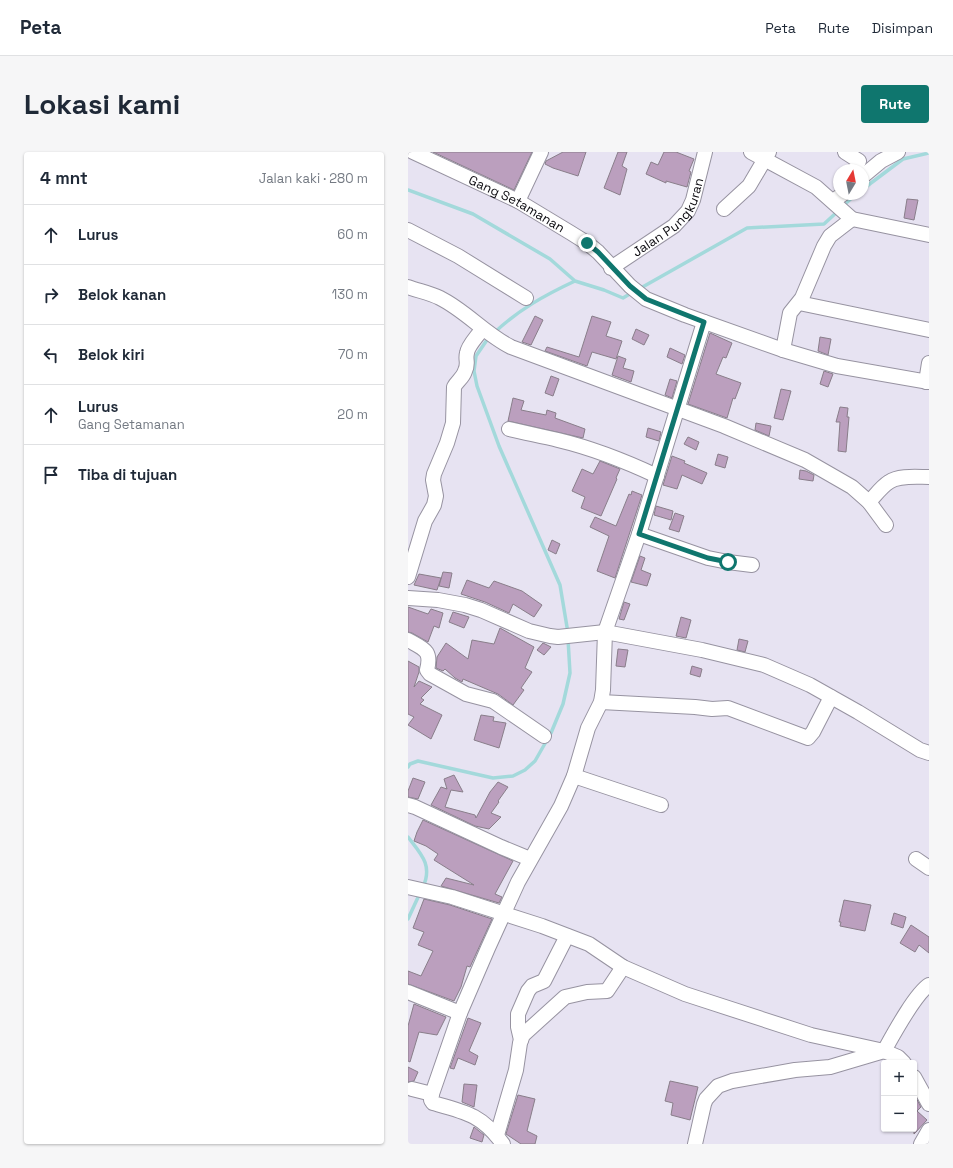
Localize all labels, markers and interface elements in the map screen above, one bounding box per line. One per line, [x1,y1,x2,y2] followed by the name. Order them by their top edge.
[20,15,62,40] text: Peta
[765,19,796,37] text: Peta
[818,19,850,37] text: Rute
[872,19,933,37] text: Disimpan
[861,85,929,123] button: Rute
[24,86,180,122] text: Lokasi kami
[833,164,869,200] north arrow
[40,167,88,189] text: 4 mnt
[259,170,368,187] text: Jalan kaki · 280 m
[466,171,568,236] street label: Gang Setamanan
[629,176,707,261] street label: Jalan Pungkuran
[40,224,62,246] icon: ahead
[78,225,118,244] text: Lurus
[337,226,368,243] text: 60 m
[578,234,596,252] route end
[40,284,62,306] icon: right
[78,285,166,304] text: Belok kanan
[332,286,368,303] text: 130 m
[40,344,62,366] icon: left
[78,345,144,364] text: Belok kiri
[338,346,368,363] text: 70 m
[78,397,118,416] text: Lurus
[40,404,62,426] icon: ahead
[337,406,368,423] text: 20 m
[78,416,185,433] text: Gang Setamanan
[40,464,62,486] icon: arrive
[78,465,177,484] text: Tiba di tujuan
[719,553,737,571] route start
[881,1060,917,1132] map controls
[881,1060,917,1096] button: +
[881,1096,917,1132] button: −

